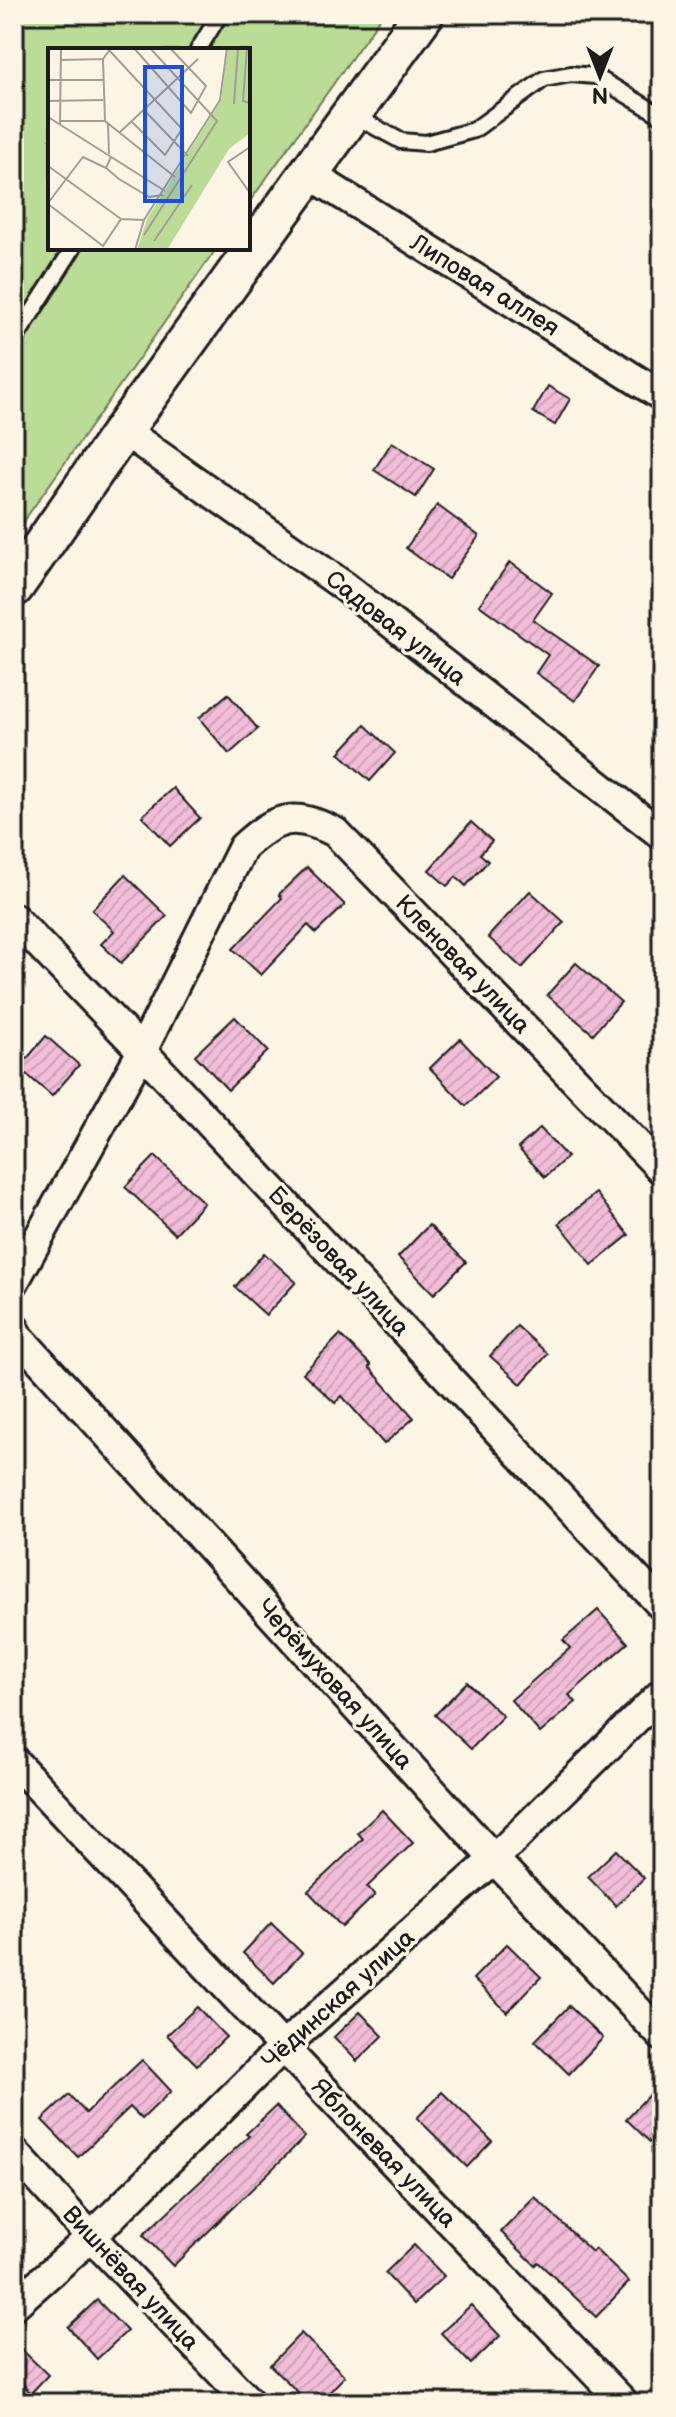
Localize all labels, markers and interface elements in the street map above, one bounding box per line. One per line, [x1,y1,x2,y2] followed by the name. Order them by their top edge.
[560,36,640,116] north arrow
[48,48,250,250] inset map
[592,81,608,108] text: N
[404,228,564,343] street label: Липовая аллея
[320,564,472,692] street label: Садовая улица
[389,889,536,1040] street label: Кленовая улица
[262,1181,415,1342] street label: Берёзовая улица
[251,1593,419,1775] street label: Черёмуховая улица
[256,1923,421,2075] street label: Чёдинская улица
[305,2073,462,2234] street label: Яблоневая улица
[56,2200,205,2357] street label: Вишнёвая улица

